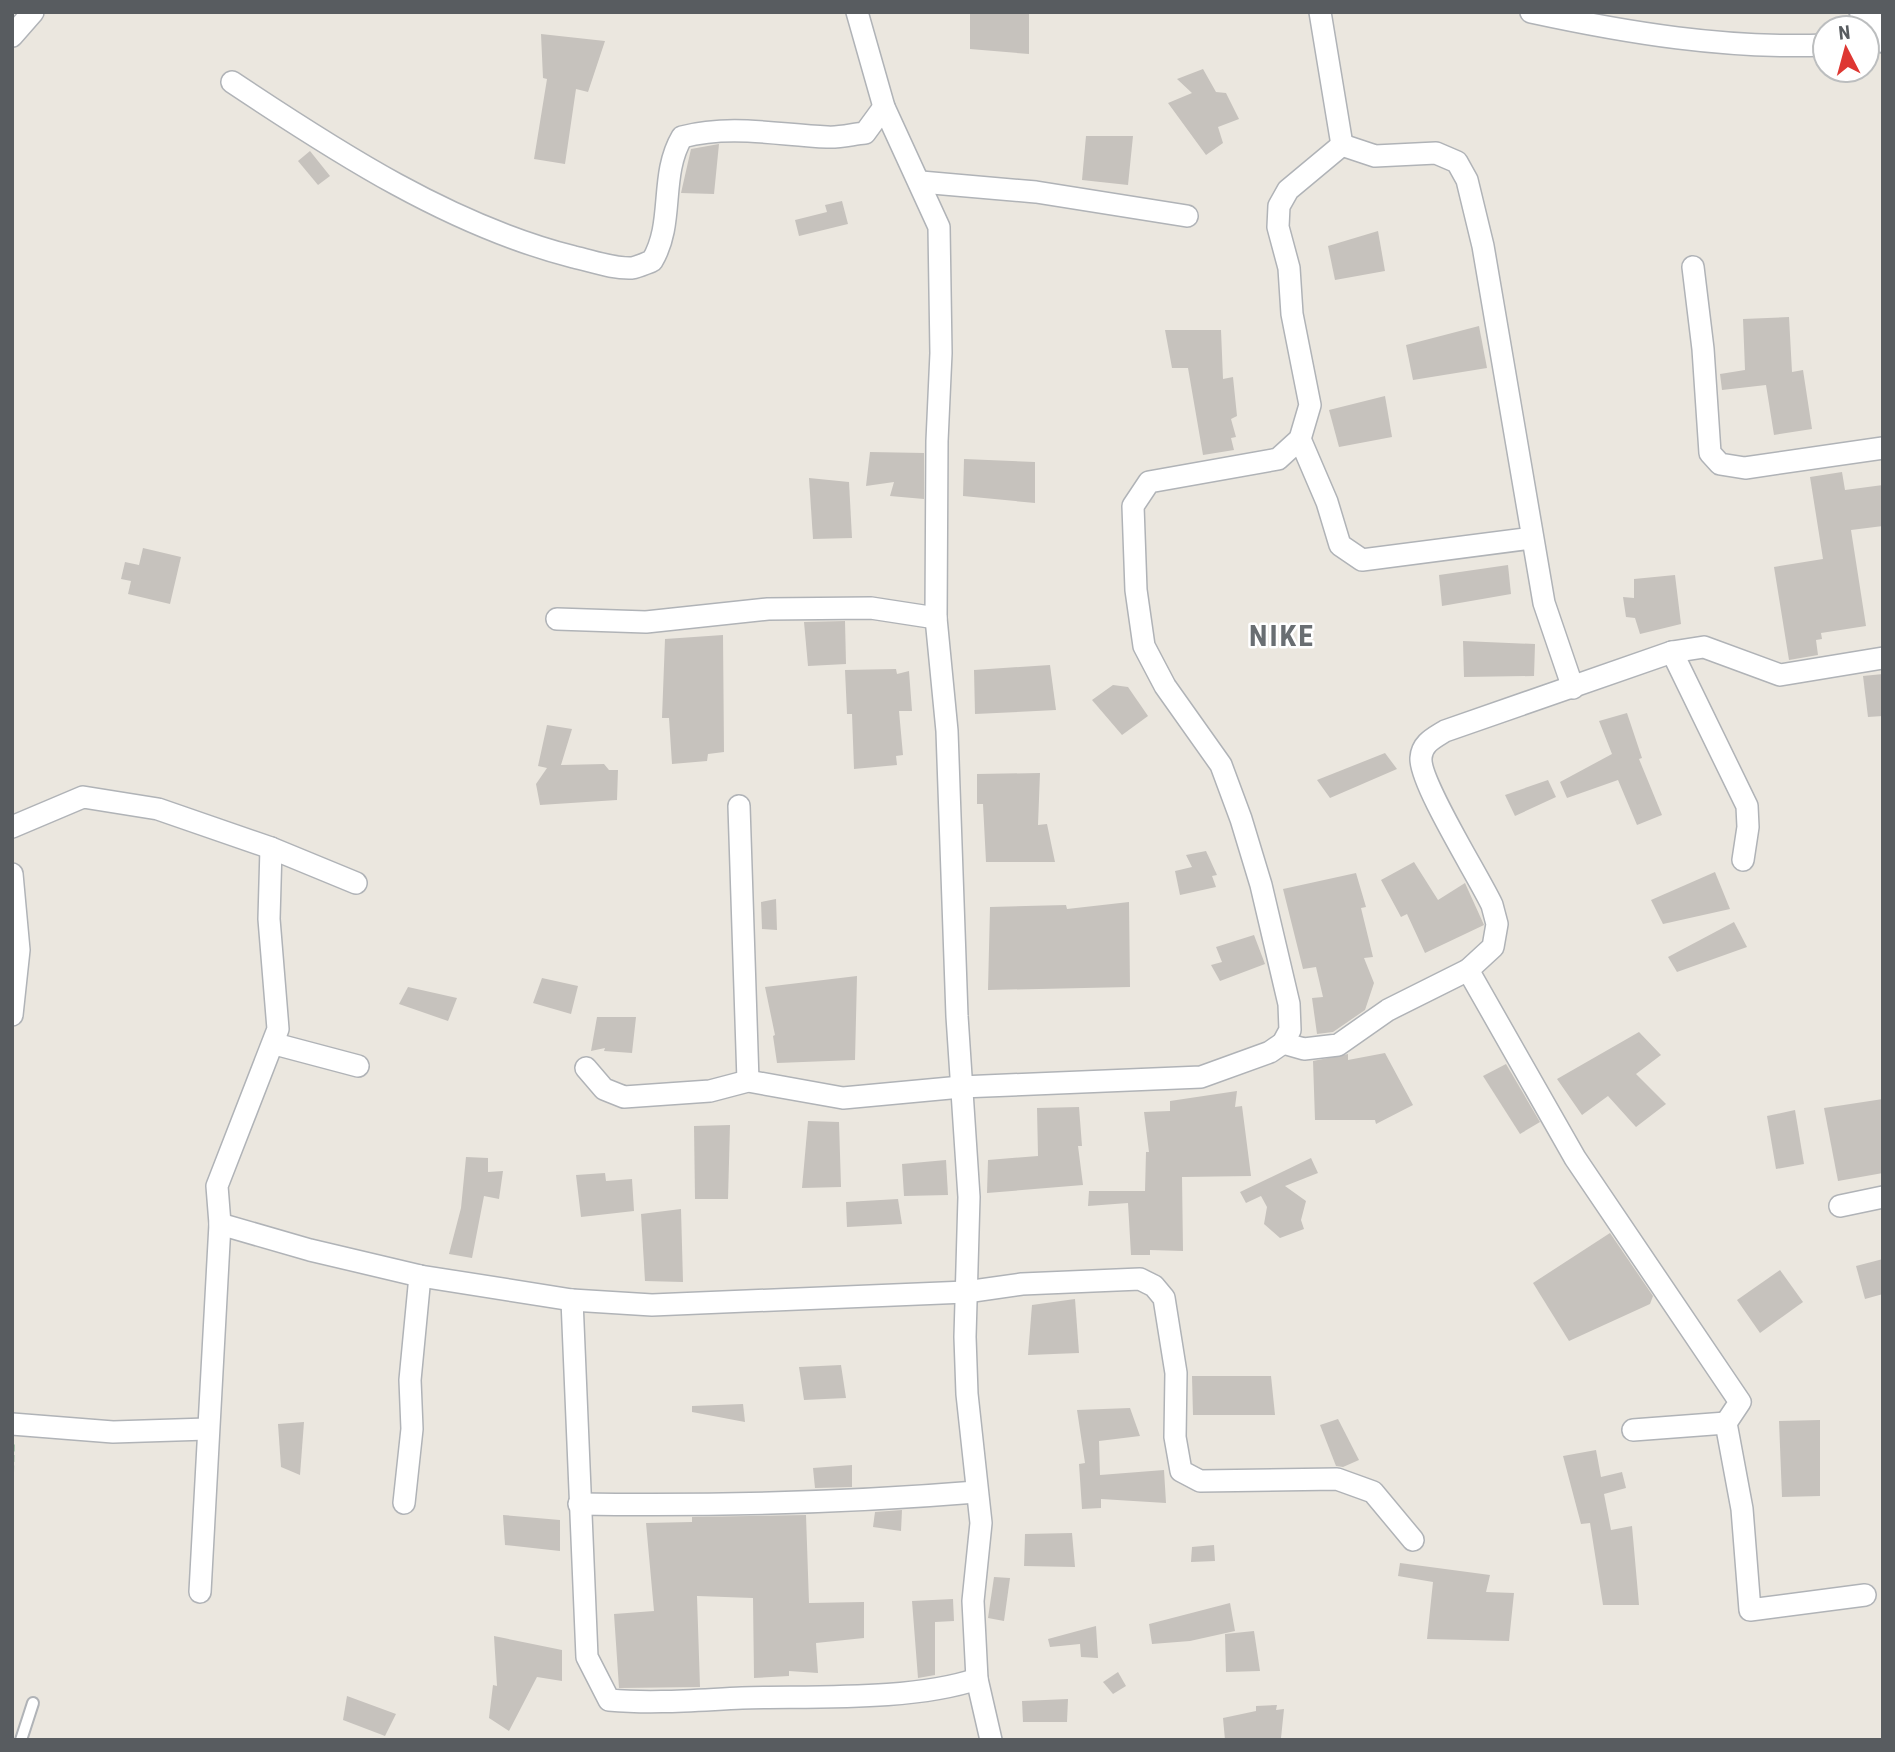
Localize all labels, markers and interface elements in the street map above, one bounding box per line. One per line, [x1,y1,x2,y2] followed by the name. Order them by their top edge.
[1811,14,1881,84] north arrow
[1837,21,1851,45] text: N
[1249,618,1315,653] district label: NIKE

